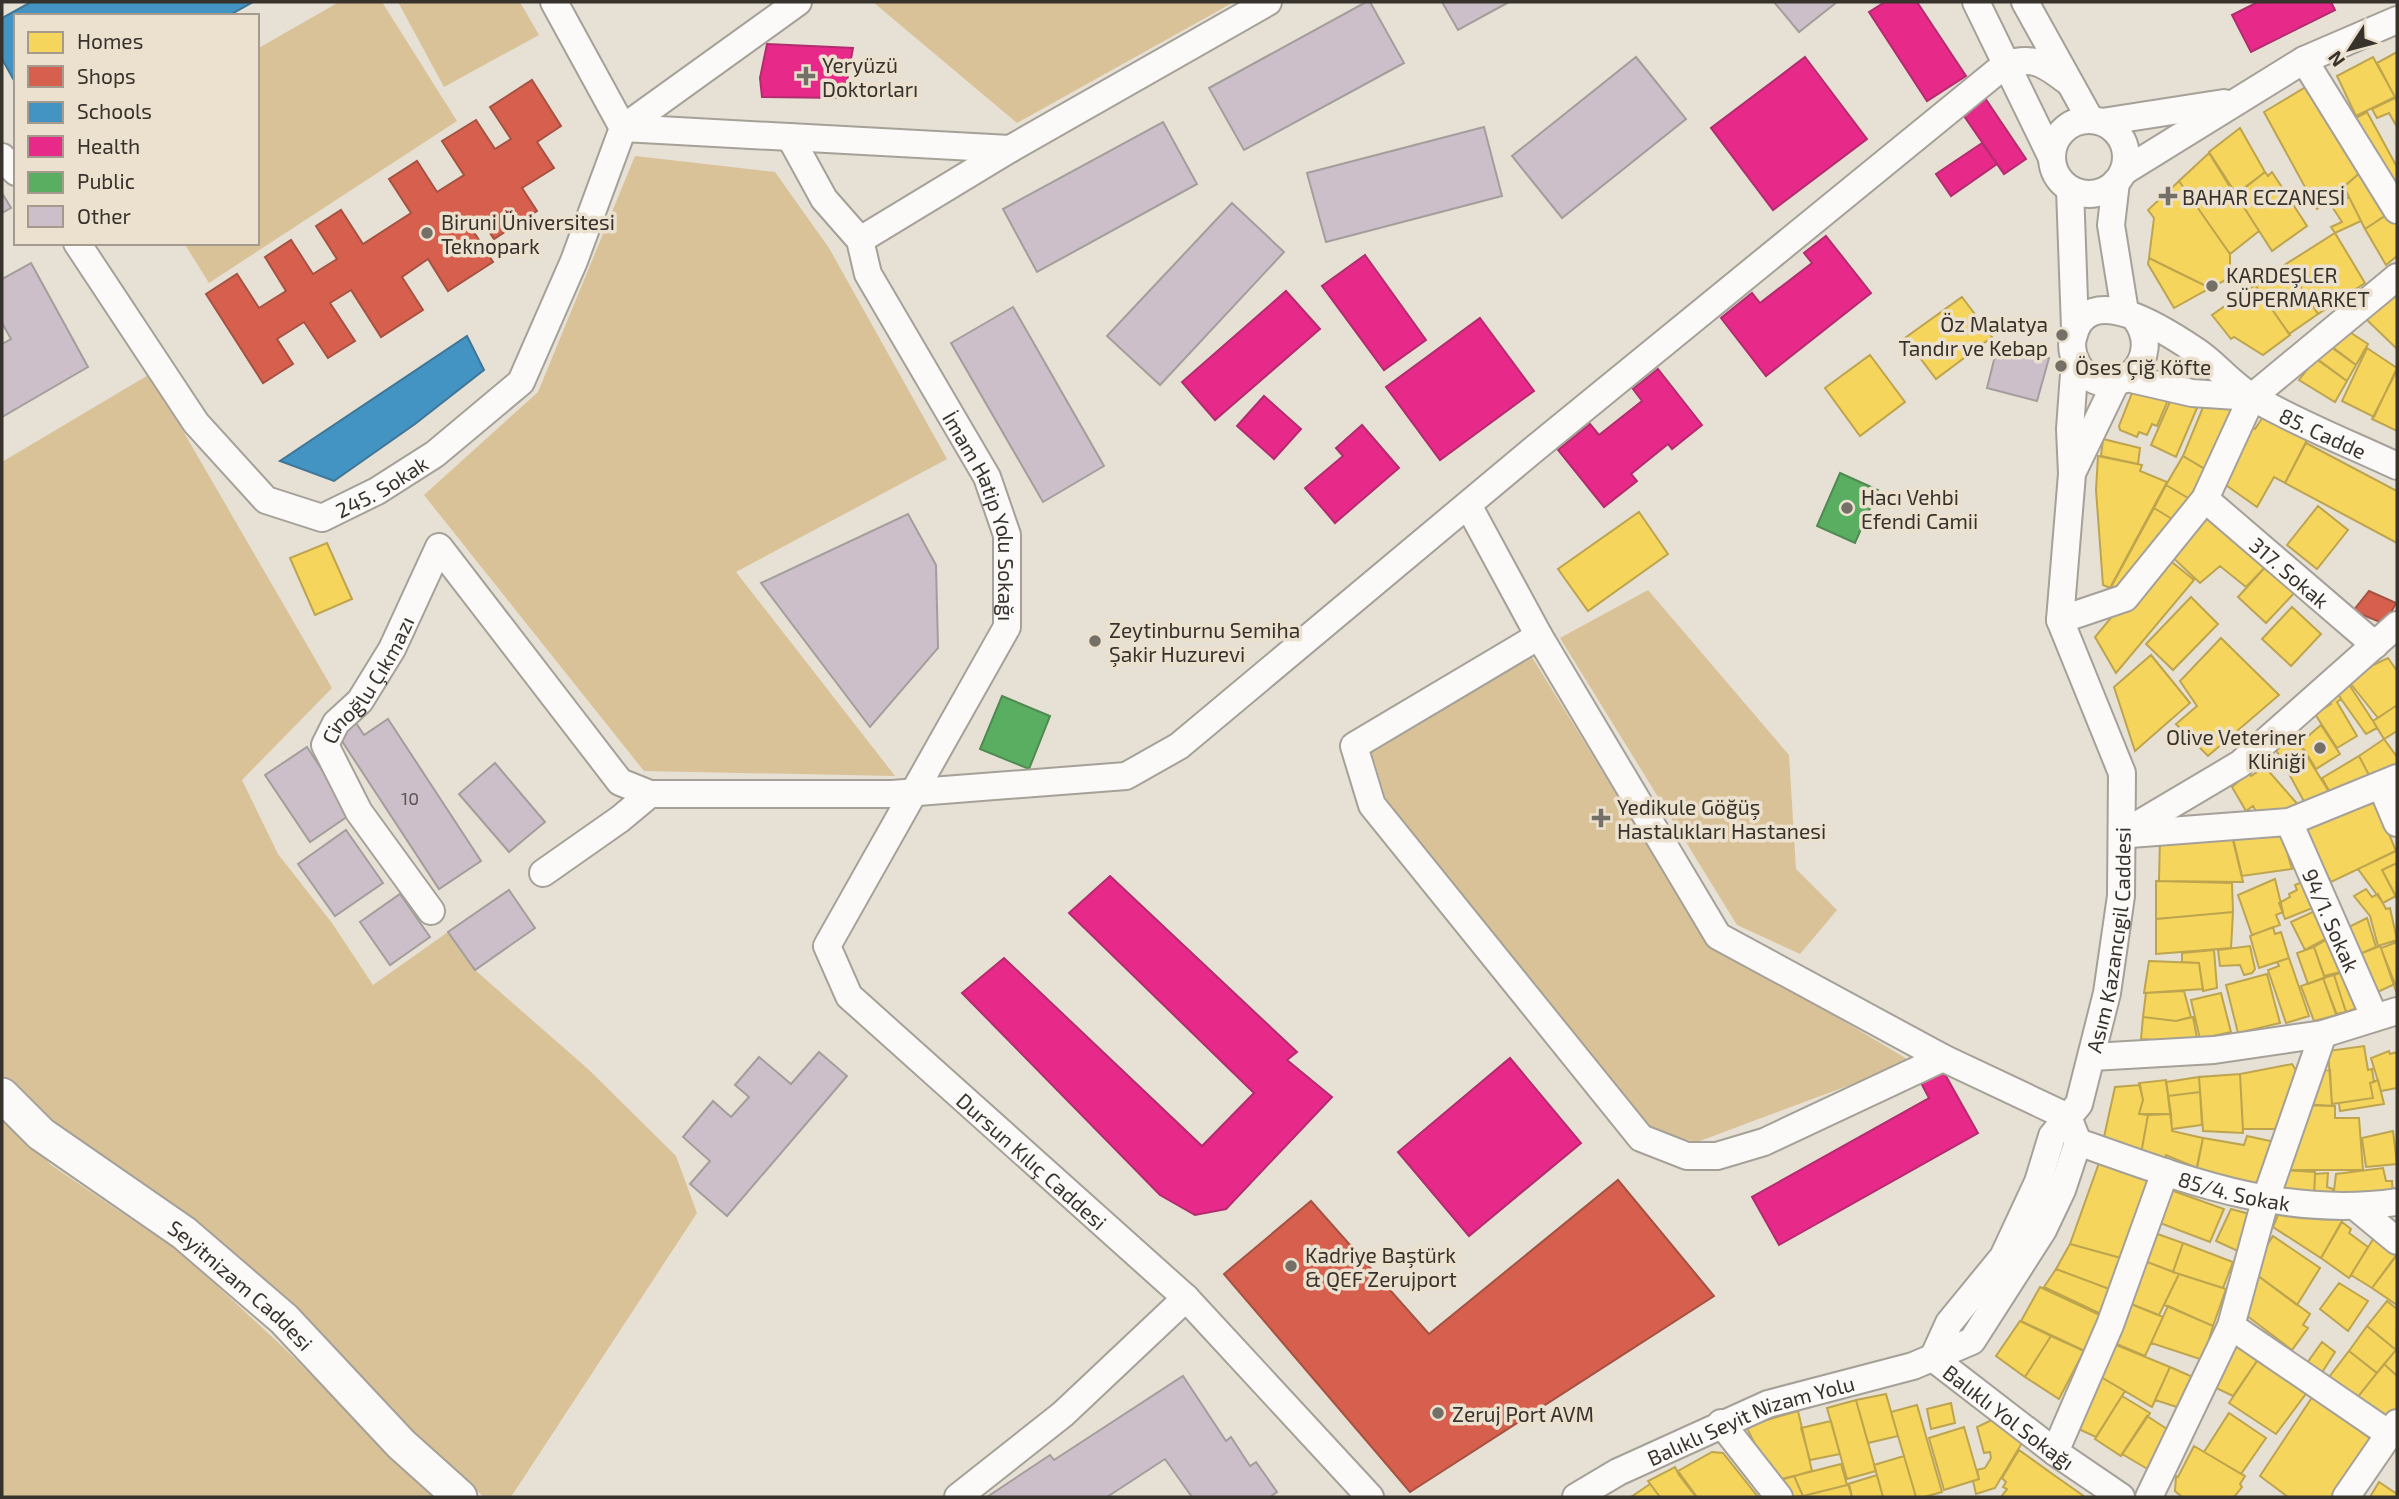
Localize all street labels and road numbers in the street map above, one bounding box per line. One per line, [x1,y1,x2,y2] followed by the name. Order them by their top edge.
[2276,402,2370,463] street label: 85. Cadde
[939,406,1020,621] street label: İmam Hatip Yolu Sokağı
[331,450,432,522] street label: 245. Sokak
[2245,531,2335,613] street label: 317. Sokak
[315,612,418,747] street label: Cinoğlu Çıkmazı
[2080,827,2134,1055] street label: Asım Kazancıgil Caddesi
[2298,864,2366,976] street label: 94/1. Sokak
[952,1087,1113,1234] street label: Dursun Kılıç Caddesi
[2176,1165,2292,1215] street label: 85/4. Sokak
[164,1214,319,1355] street label: Seyitnizam Caddesi
[1939,1358,2079,1474] street label: Balıklı Yol Sokağı
[1643,1369,1857,1470] street label: Balıklı Seyit Nizam Yolu

